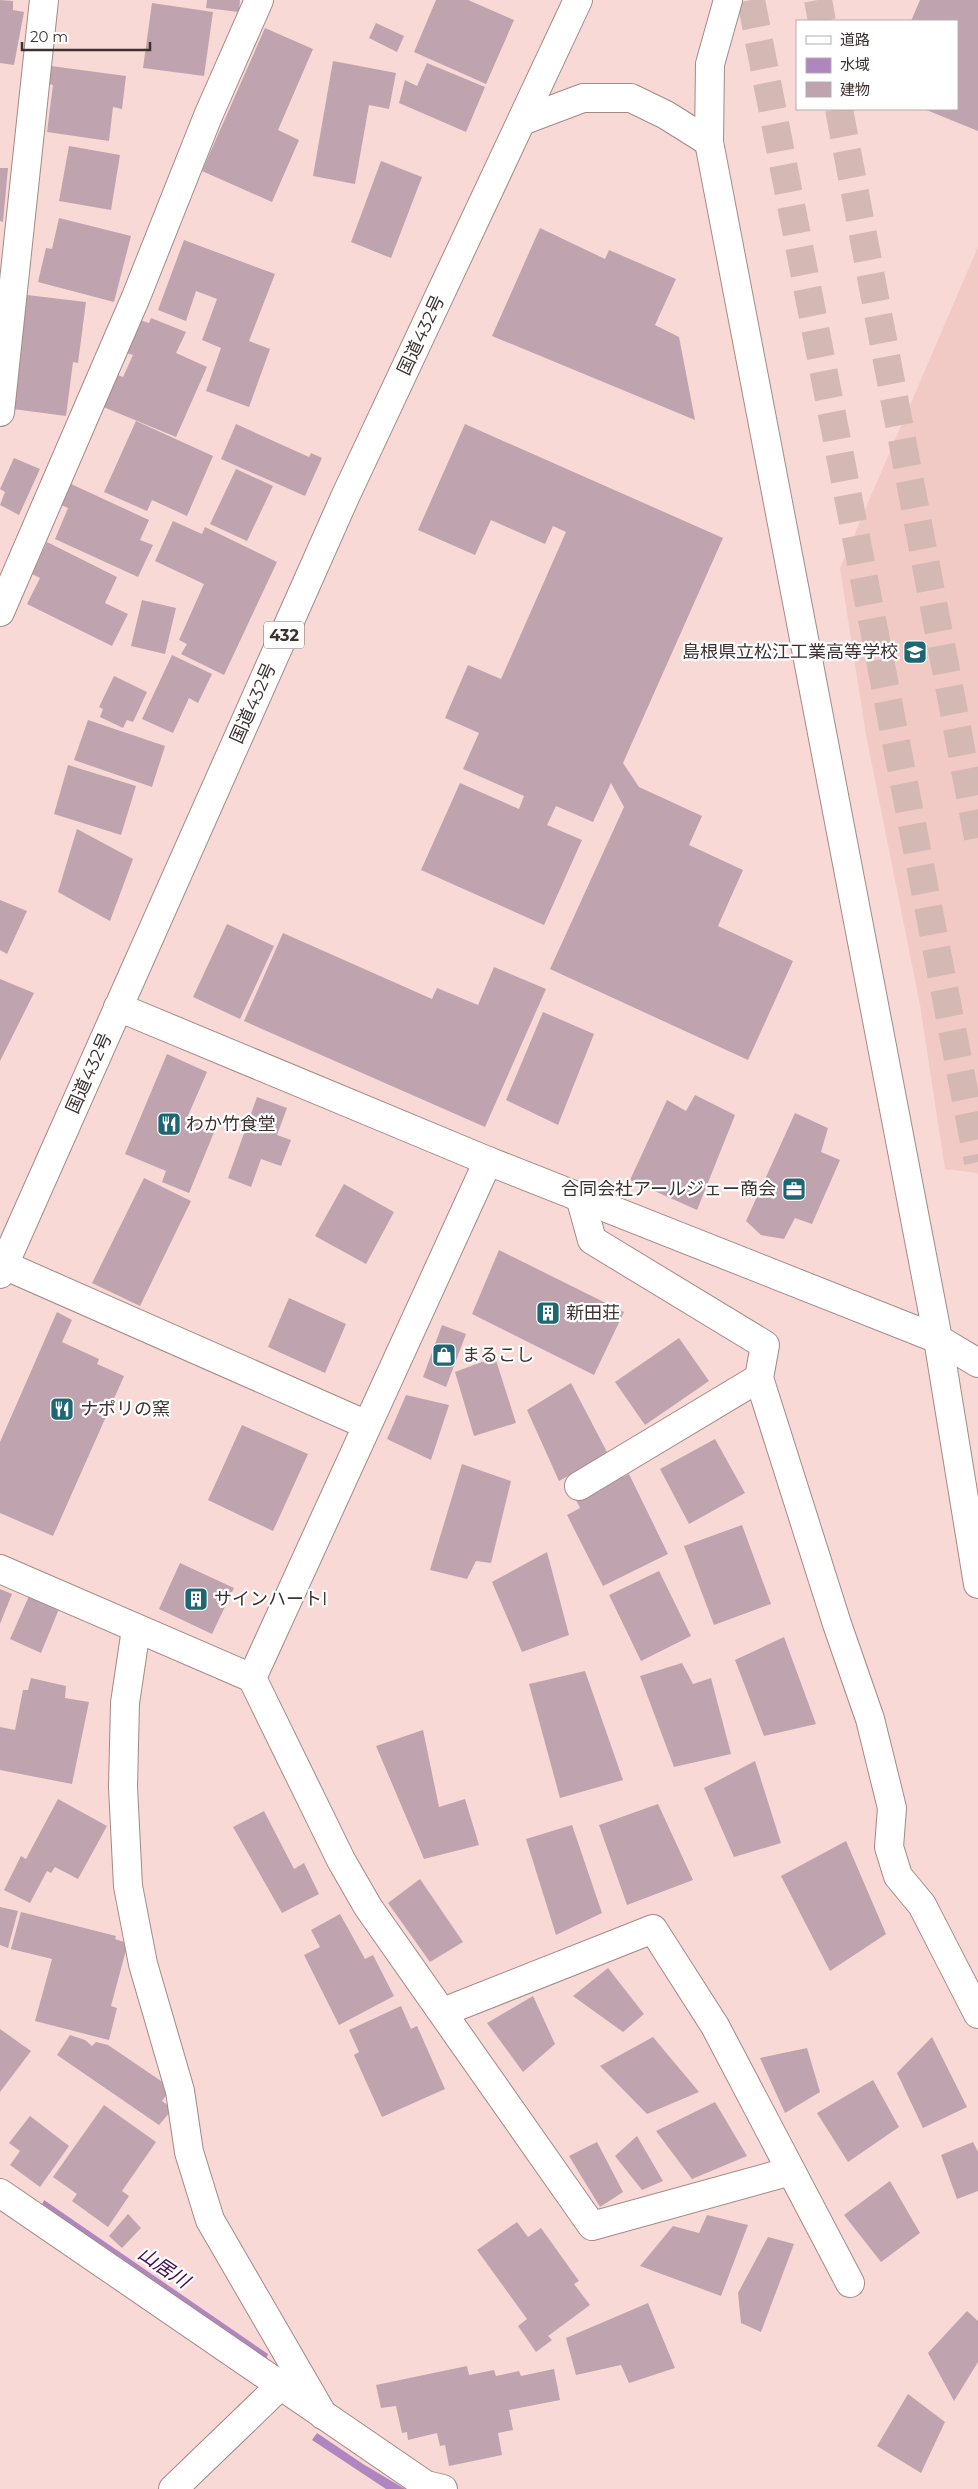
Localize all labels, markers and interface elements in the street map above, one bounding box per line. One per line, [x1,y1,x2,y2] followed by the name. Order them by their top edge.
[22,20,150,52] scale bar
[796,20,958,110] legend
[30,27,68,46] text: 20 m
[840,30,870,49] text: 道路
[840,55,870,74] text: 水域
[840,80,870,99] text: 建物
[393,291,449,379] street label: 国道432号
[264,622,304,648] road number: 432
[902,639,928,665] school or university icon: 島根県立松江工業高等学校
[682,641,898,663] place label: 島根県立松江工業高等学校
[225,659,281,747] street label: 国道432号
[61,1029,117,1117] street label: 国道432号
[156,1111,182,1137] restaurant icon: わか竹食堂
[186,1113,276,1135] place label: わか竹食堂
[781,1176,807,1202] office icon: 合同会社アールジェー商会
[561,1178,776,1200] place label: 合同会社アールジェー商会
[535,1300,561,1326] building icon: 新田荘
[566,1302,620,1324] place label: 新田荘
[431,1342,457,1368] shop icon: まるこし
[462,1344,534,1366] place label: まるこし
[49,1396,75,1422] restaurant icon: ナポリの窯
[80,1398,170,1420] place label: ナポリの窯
[183,1586,209,1612] building icon: サインハートI
[214,1588,327,1610] place label: サインハートI
[134,2242,195,2294] water label: 山居川

